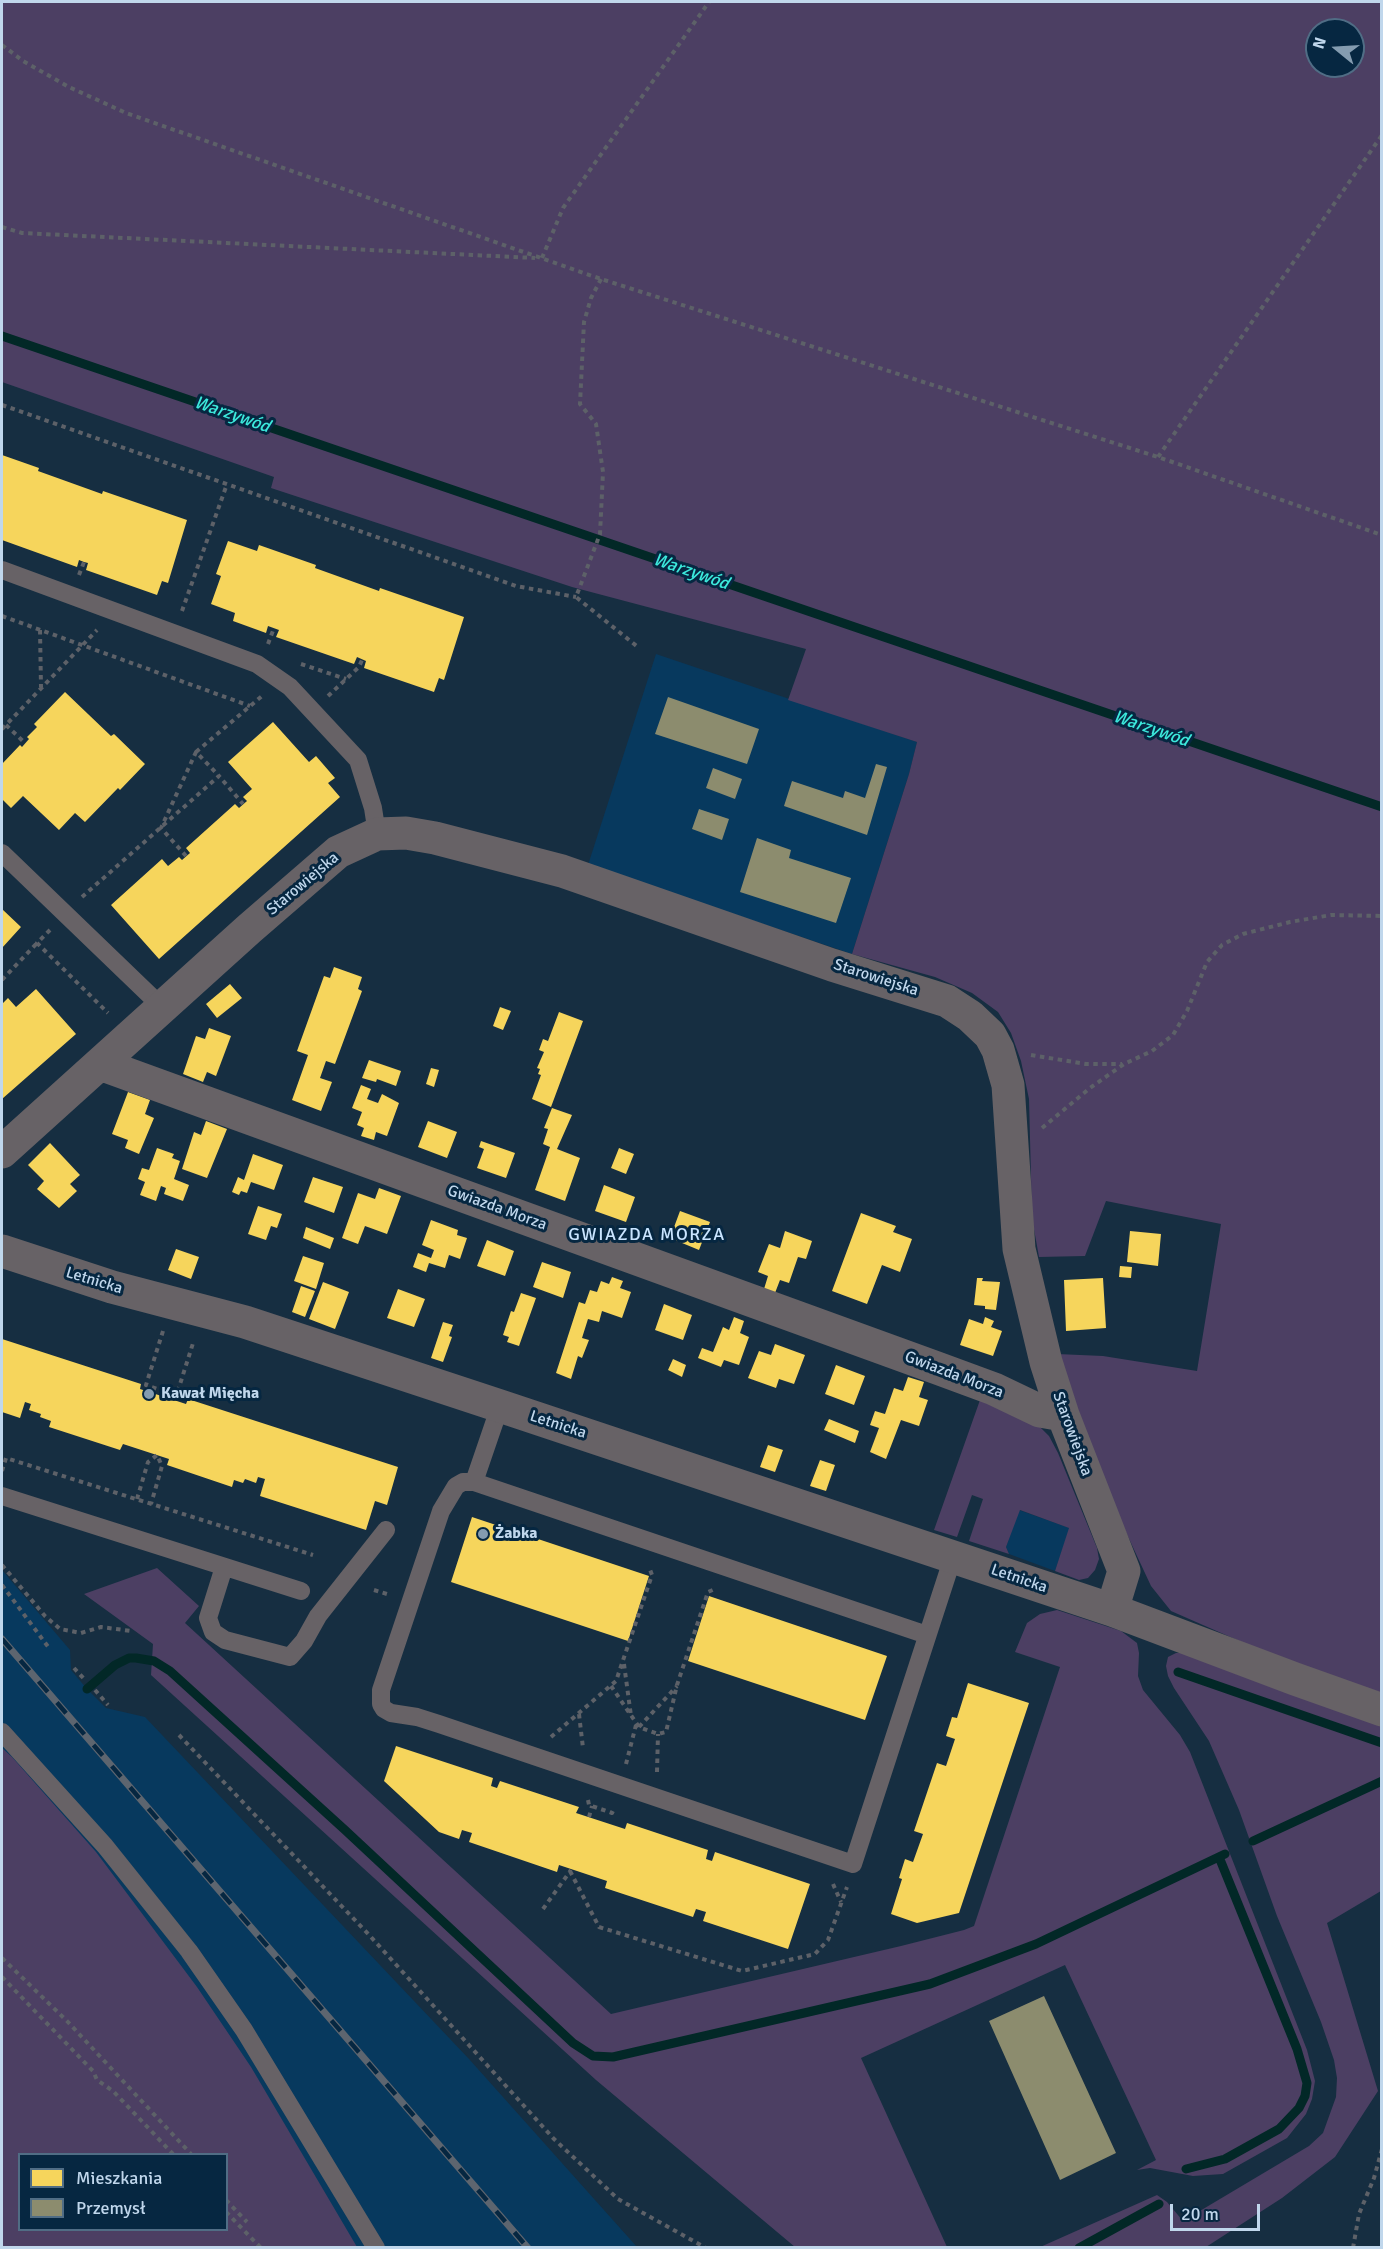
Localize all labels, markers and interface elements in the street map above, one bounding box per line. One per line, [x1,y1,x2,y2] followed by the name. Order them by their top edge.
[1305,18,1365,78] north arrow
[1309,35,1331,51] text: N
[191,392,273,438] water label: Warzywód
[650,549,732,595] water label: Warzywód
[1110,706,1192,752] water label: Warzywód
[263,848,343,920] street label: Starowiejska
[831,955,921,1001] street label: Starowiejska
[445,1181,549,1235] street label: Gwiazda Morza
[568,1224,726,1246] district label: GWIAZDA MORZA
[63,1263,125,1299] street label: Letnicka
[902,1347,1006,1403] street label: Gwiazda Morza
[161,1384,259,1404] place label: Kawał Mięcha
[142,1387,156,1401] marker: Kawał Mięcha
[1048,1389,1096,1479] street label: Starowiejska
[527,1407,589,1443] street label: Letnicka
[495,1524,537,1544] place label: Żabka
[476,1527,490,1541] marker: Żabka
[988,1560,1050,1598] street label: Letnicka
[18,2153,228,2231] legend
[76,2167,162,2189] text: Mieszkania
[1173,2192,1263,2230] scale bar
[76,2197,146,2219] text: Przemysł
[1181,2203,1219,2225] text: 20 m

